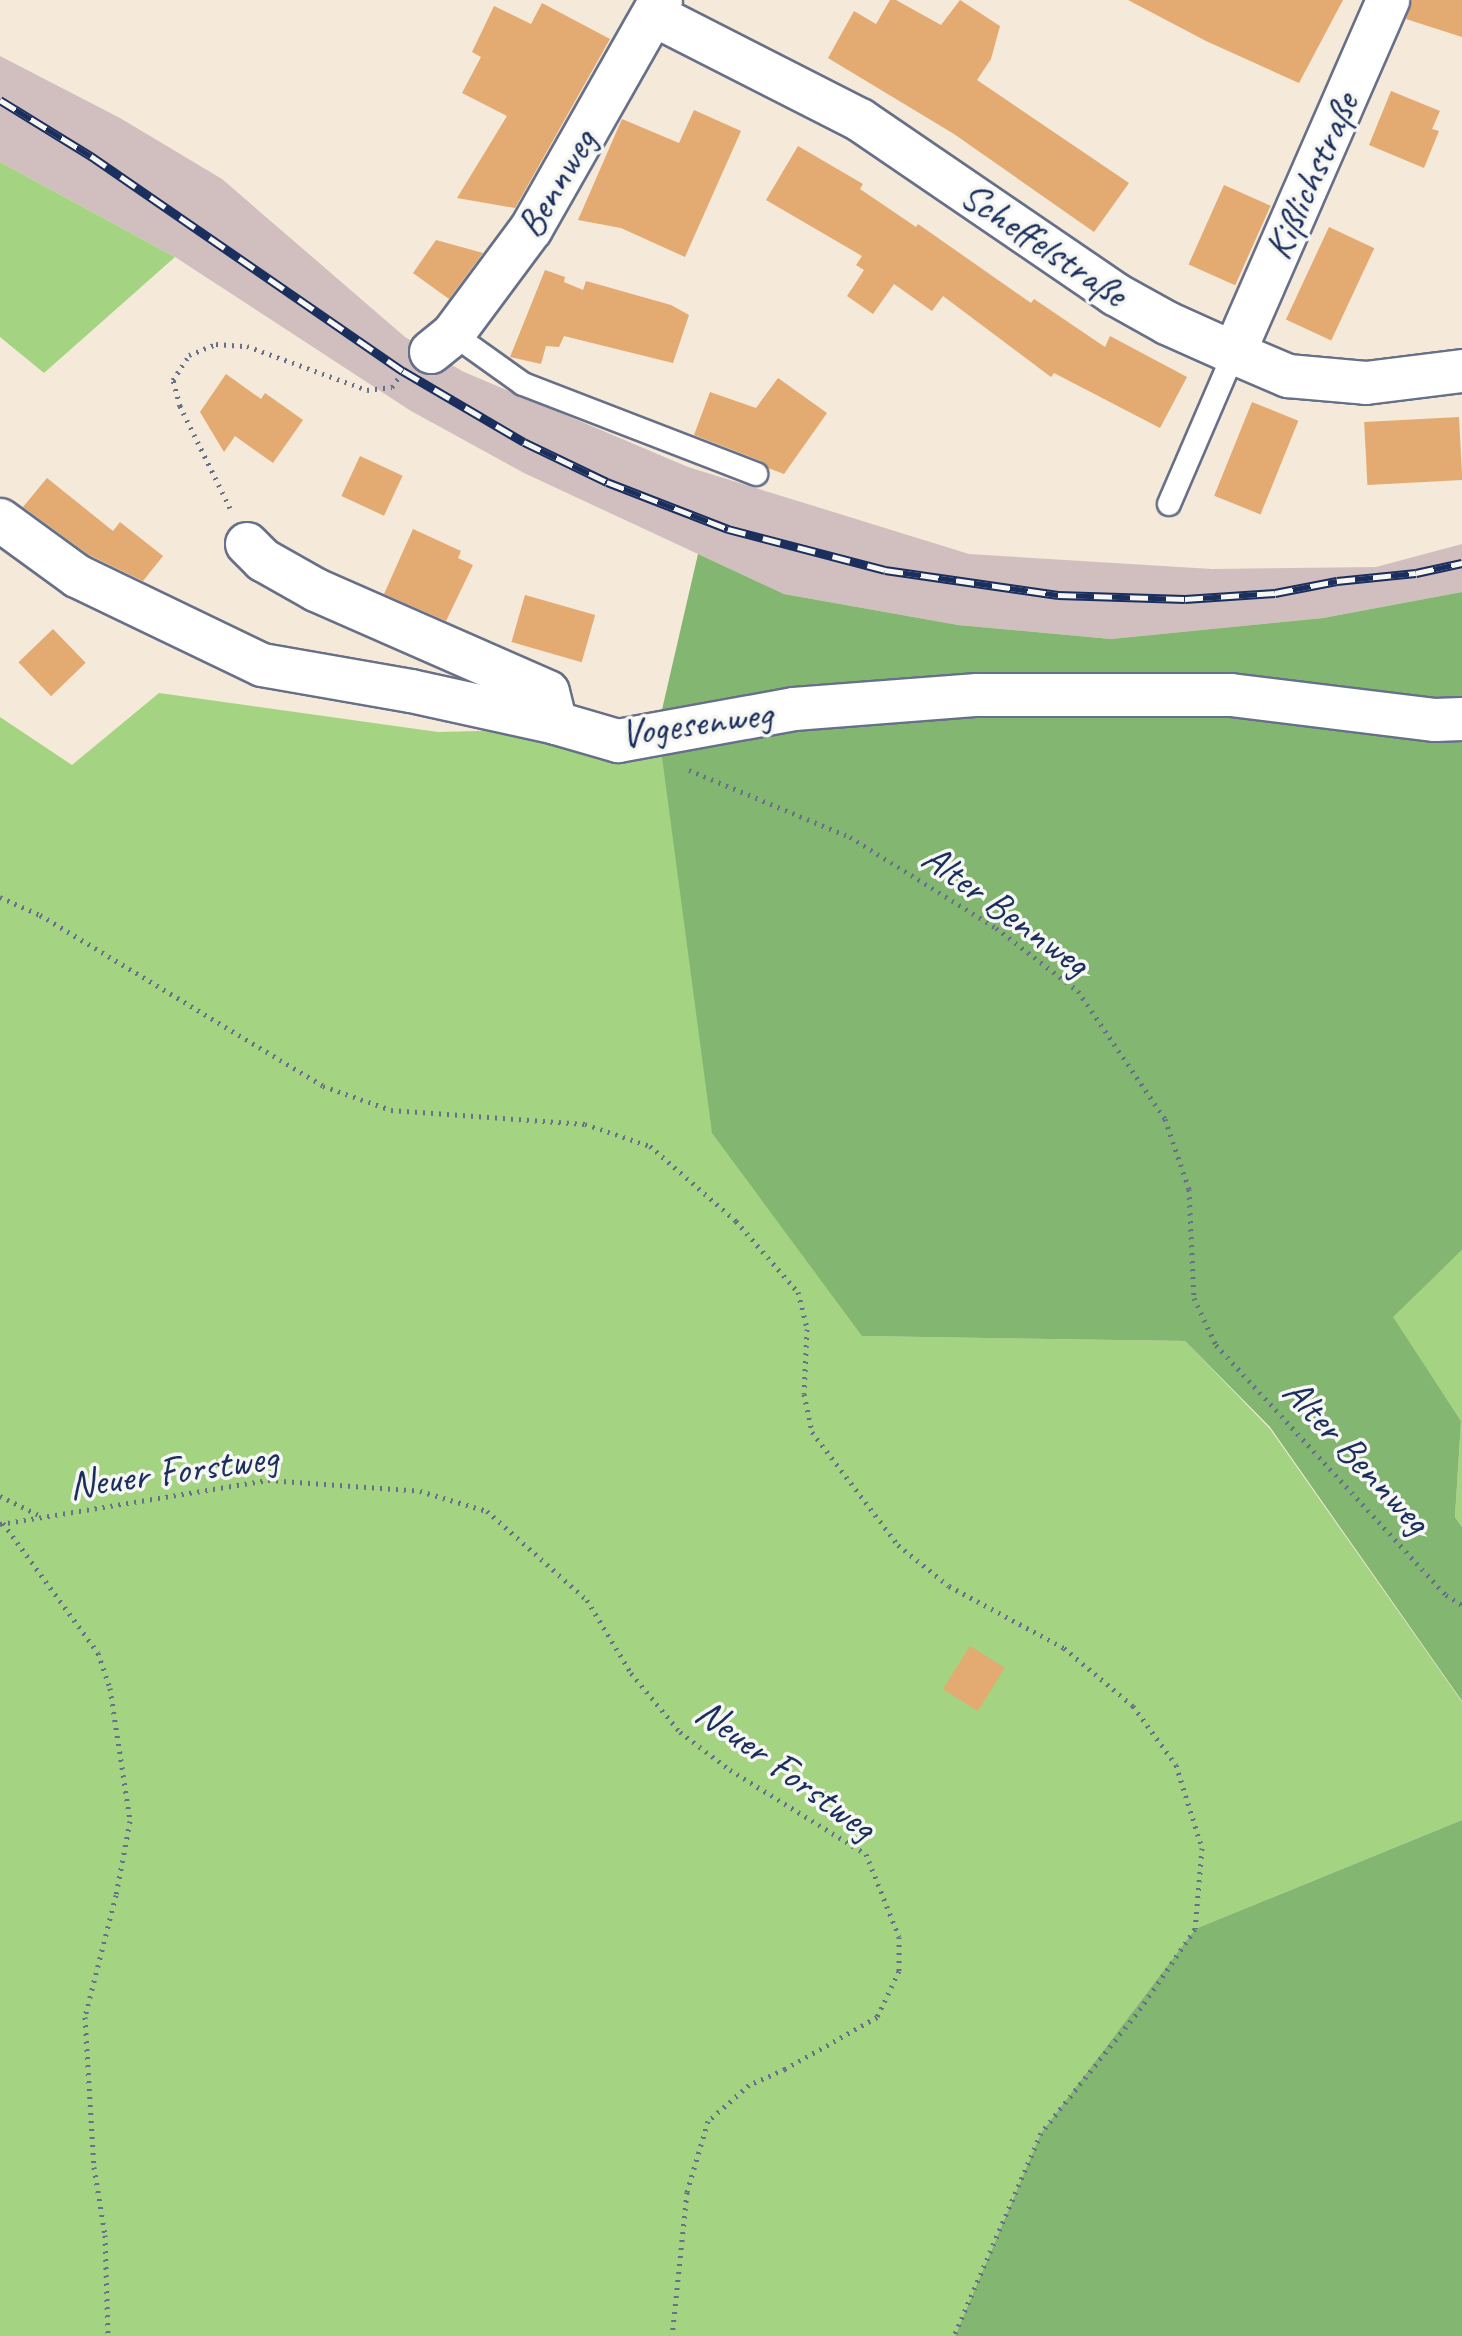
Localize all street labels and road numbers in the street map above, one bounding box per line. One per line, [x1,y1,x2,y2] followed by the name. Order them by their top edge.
[1253,86,1369,266] street label: Kißlichstraße
[505,120,607,246] street label: Bennweg
[952,171,1136,317] street label: Scheffelstraße
[617,689,775,757] street label: Vogesenweg
[913,833,1099,987] street label: Alter Bennweg
[1273,1368,1441,1544] street label: Alter Bennweg
[66,1433,280,1509] street label: Neuer Forstweg
[687,1688,885,1850] street label: Neuer Forstweg

